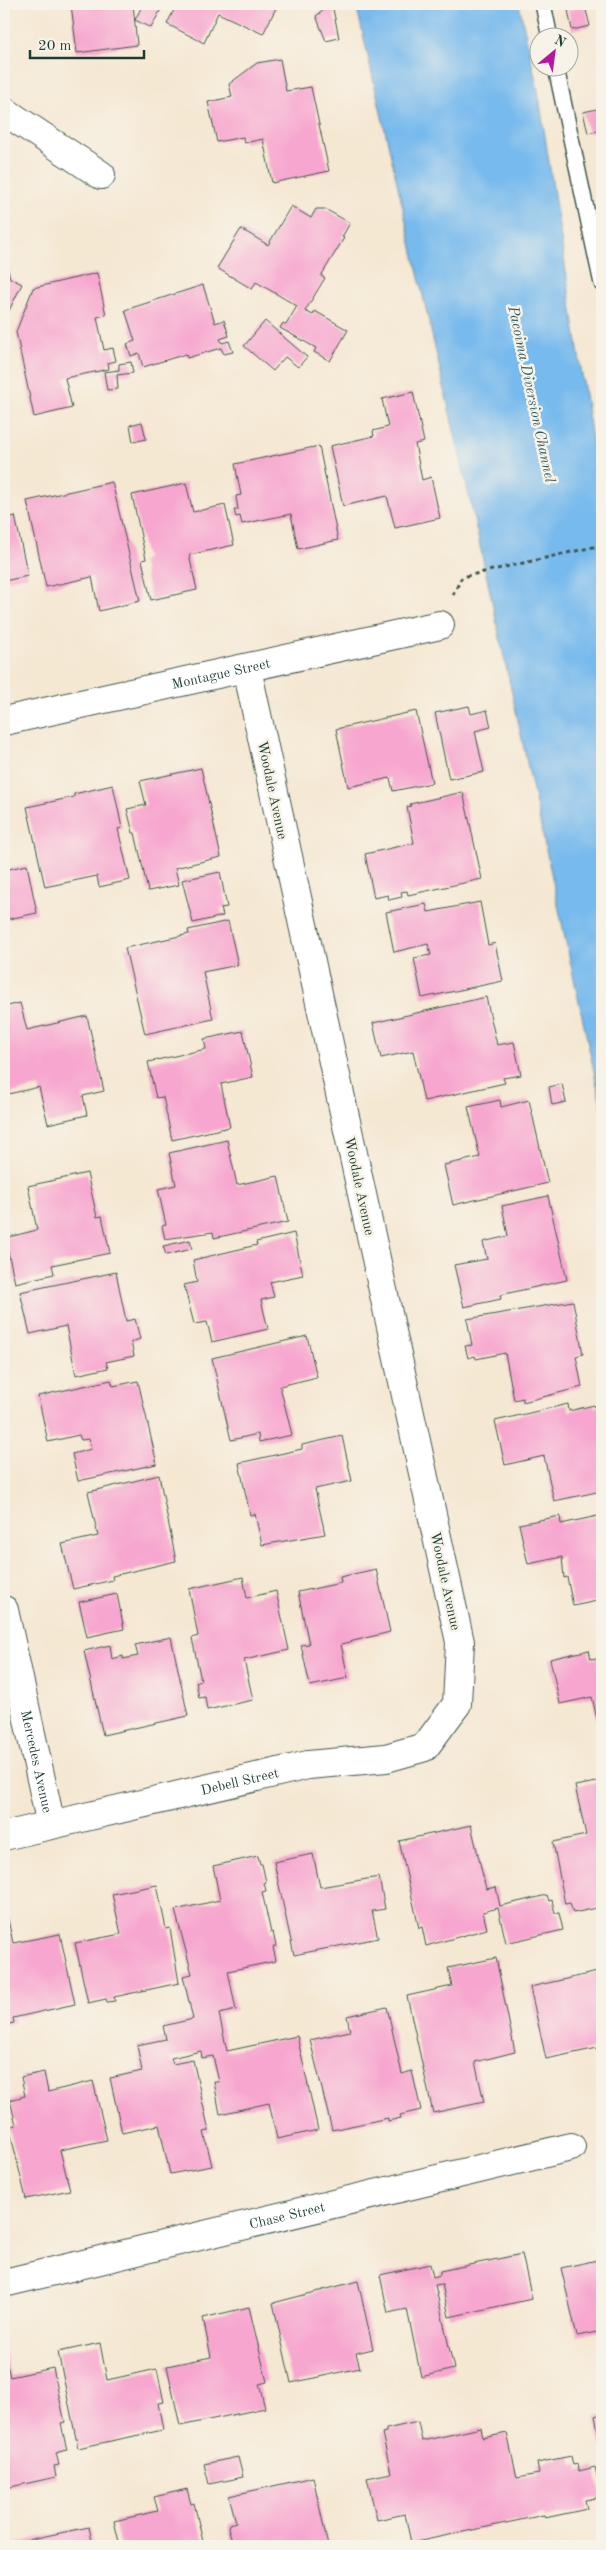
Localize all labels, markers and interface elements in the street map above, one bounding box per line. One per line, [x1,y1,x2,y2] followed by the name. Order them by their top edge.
[30,28,144,60] scale bar
[528,28,578,78] north arrow
[552,33,568,50] text: N
[38,39,72,54] text: 20 m
[504,304,557,485] water label: Pacoima Diversion Channel
[170,657,272,692] street label: Montague Street
[255,740,289,841] street label: Woodale Avenue
[342,1136,376,1237] street label: Woodale Avenue
[428,1531,462,1632] street label: Woodale Avenue
[18,1709,54,1814] street label: Mercedes Avenue
[200,1766,280,1798] street label: Debell Street
[248,2200,327,2232] street label: Chase Street

